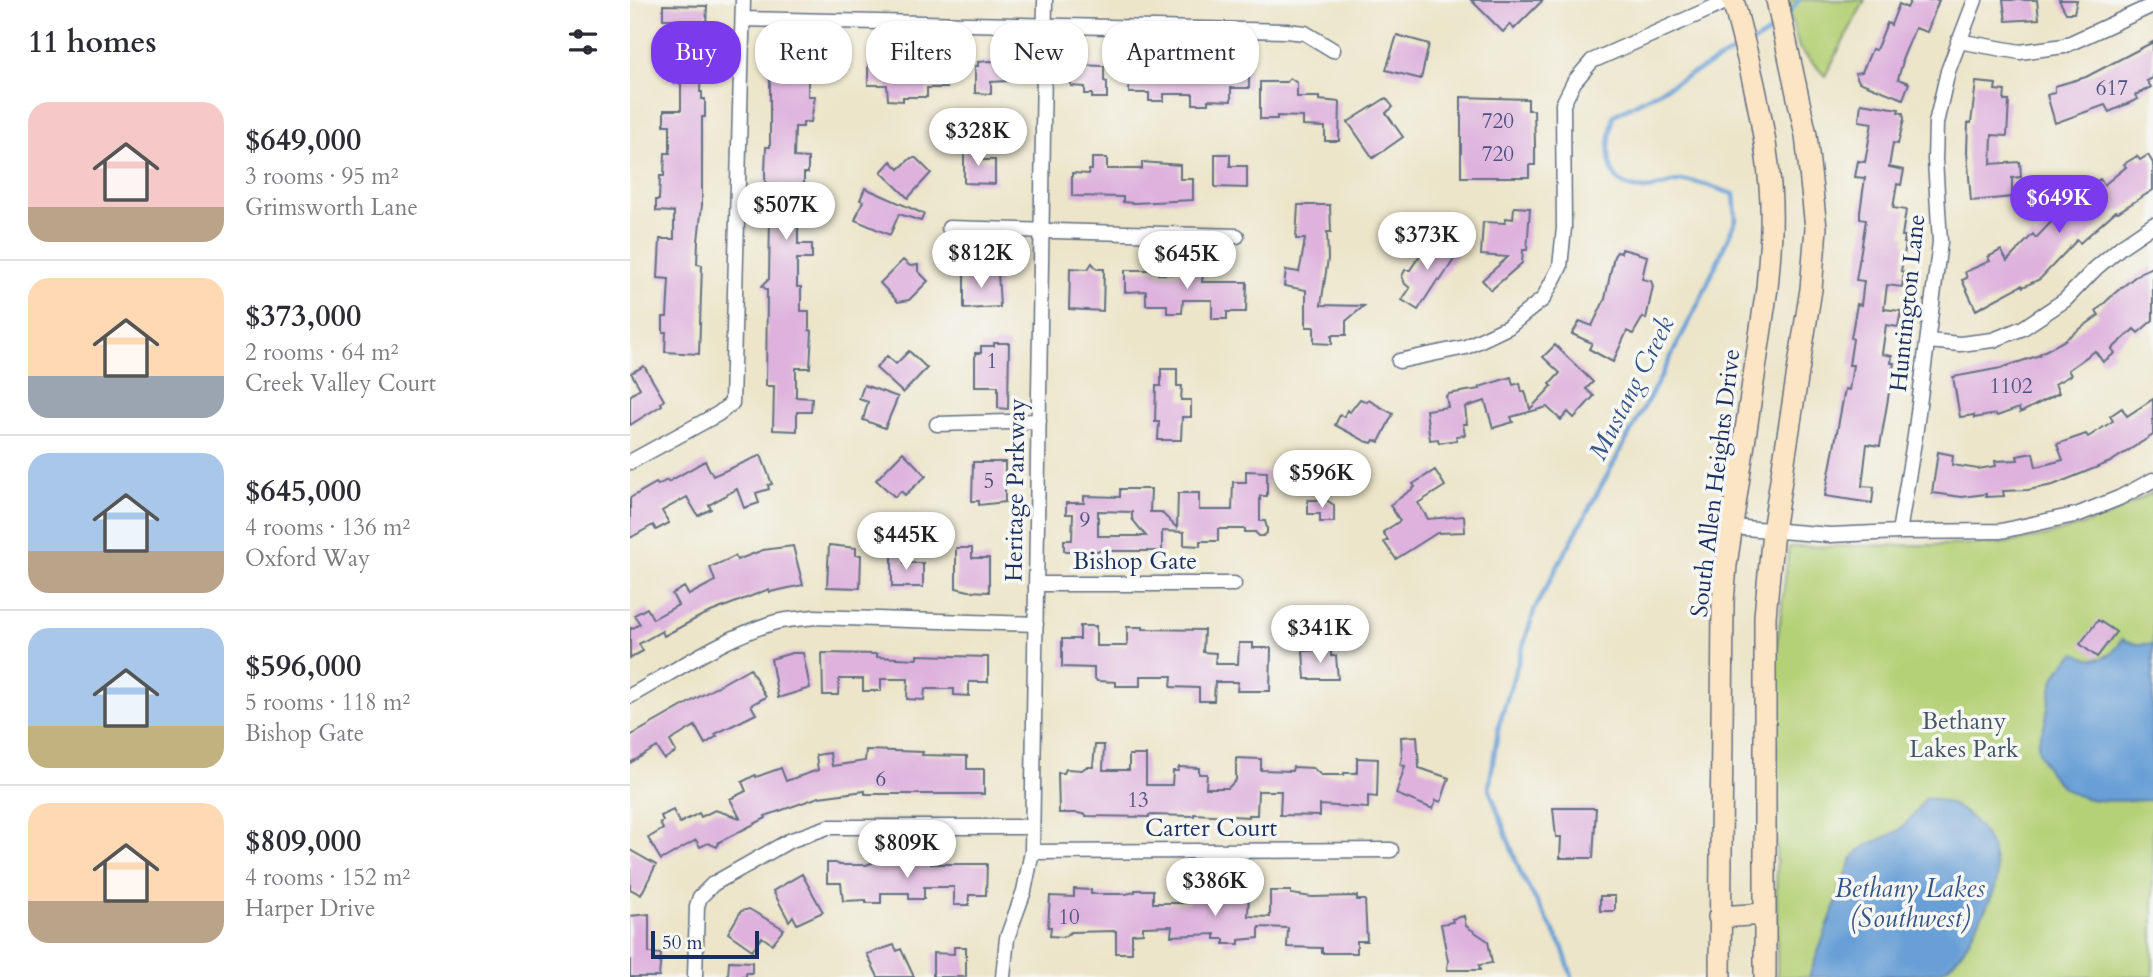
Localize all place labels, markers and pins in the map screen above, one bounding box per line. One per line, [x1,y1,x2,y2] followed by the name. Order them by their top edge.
[929,108,1027,168] pin: $328K
[2010,176,2108,235] pin: $649K
[737,182,835,242] pin: $507K
[1378,212,1476,272] pin: $373K
[932,230,1030,290] pin: $812K
[1138,232,1236,291] pin: $645K
[1273,450,1371,510] pin: $596K
[857,512,955,572] pin: $445K
[1271,606,1369,665] pin: $341K
[858,820,956,880] pin: $809K
[1166,858,1264,918] pin: $386K

